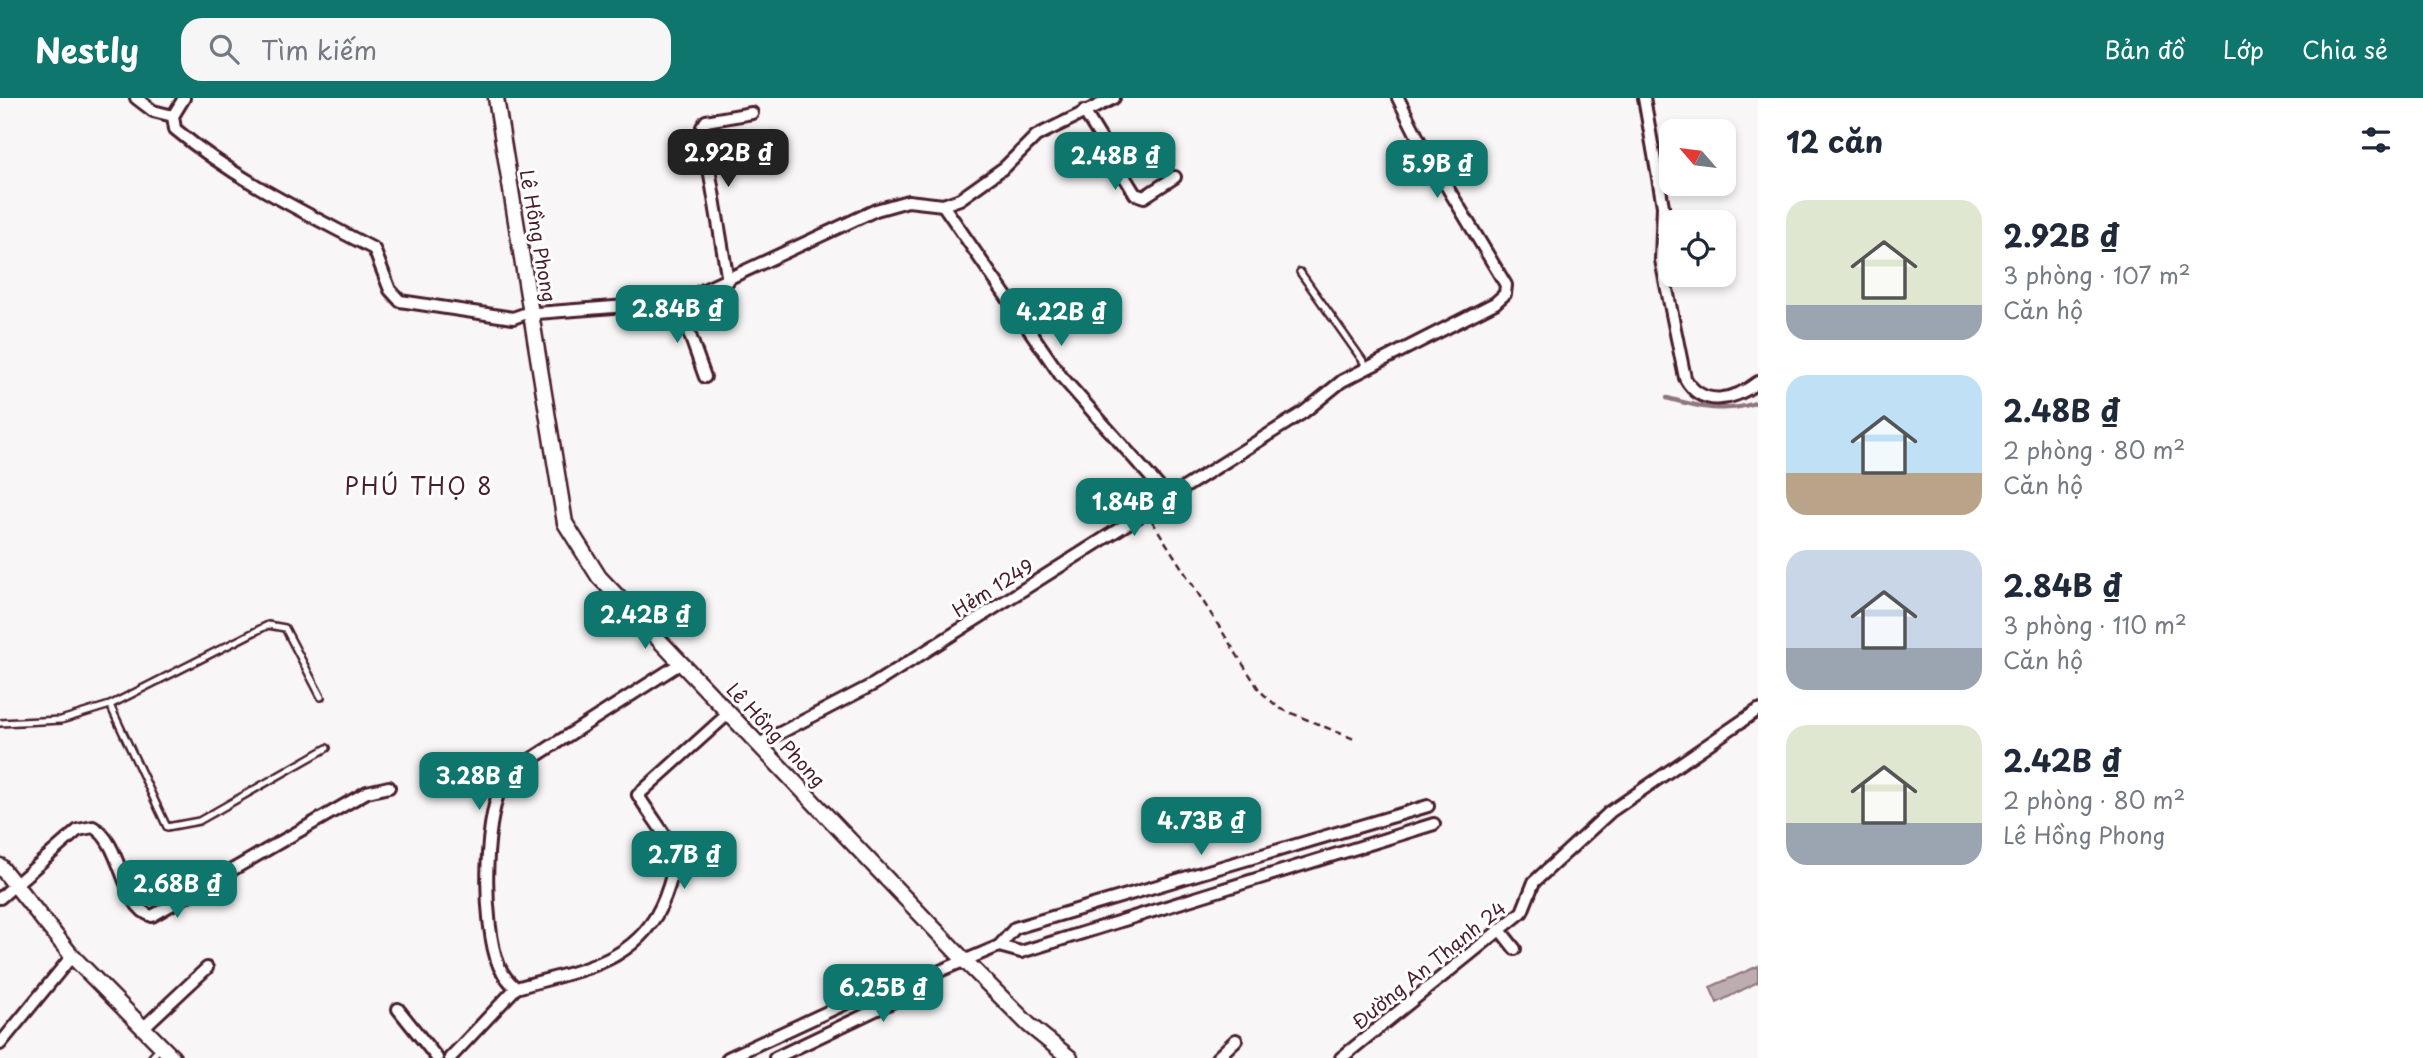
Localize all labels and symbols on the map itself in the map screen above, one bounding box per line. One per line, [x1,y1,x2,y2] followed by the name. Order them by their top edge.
[1659,119,1736,196] north arrow
[663,130,793,189] pin: 2.92B ₫
[1050,132,1180,192] pin: 2.48B ₫
[1380,140,1494,200] pin: 5.9B ₫
[514,167,564,304] street label: Lê Hồng Phong
[612,286,742,345] pin: 2.84B ₫
[996,288,1126,348] pin: 4.22B ₫
[344,468,494,503] district label: PHÚ THỌ 8
[1069,478,1199,538] pin: 1.84B ₫
[946,551,1039,623] street label: Hẻm 1249
[580,592,710,651] pin: 2.42B ₫
[721,676,833,793] street label: Lê Hồng Phong
[414,752,544,812] pin: 3.28B ₫
[1136,798,1266,857] pin: 4.73B ₫
[627,832,741,891] pin: 2.7B ₫
[112,860,242,920] pin: 2.68B ₫
[1346,893,1511,1035] street label: Đường An Thạnh 24
[818,964,948,1024] pin: 6.25B ₫

